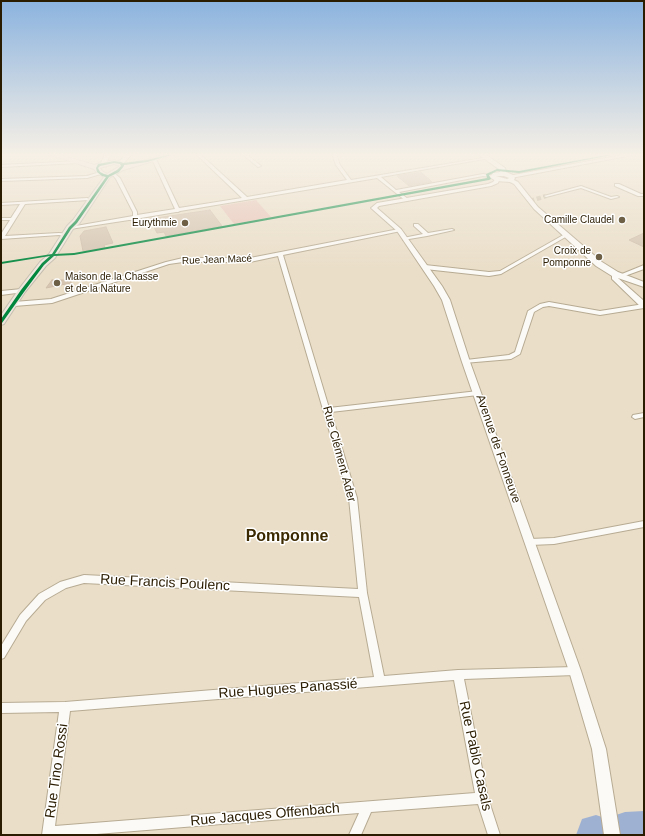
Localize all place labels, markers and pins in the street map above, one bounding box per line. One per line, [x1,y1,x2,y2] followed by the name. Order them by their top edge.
[544,214,614,226] place label: Camille Claudel
[617,215,627,225] marker: Camille Claudel
[132,217,177,229] place label: Eurythmie
[180,218,190,228] marker: Eurythmie
[543,245,591,268] place label: Croix de Pomponne
[594,252,604,262] marker: Croix de Pomponne
[65,271,158,294] place label: Maison de la Chasse et de la Nature
[52,278,62,288] marker: Maison de la Chasse et de la Nature

